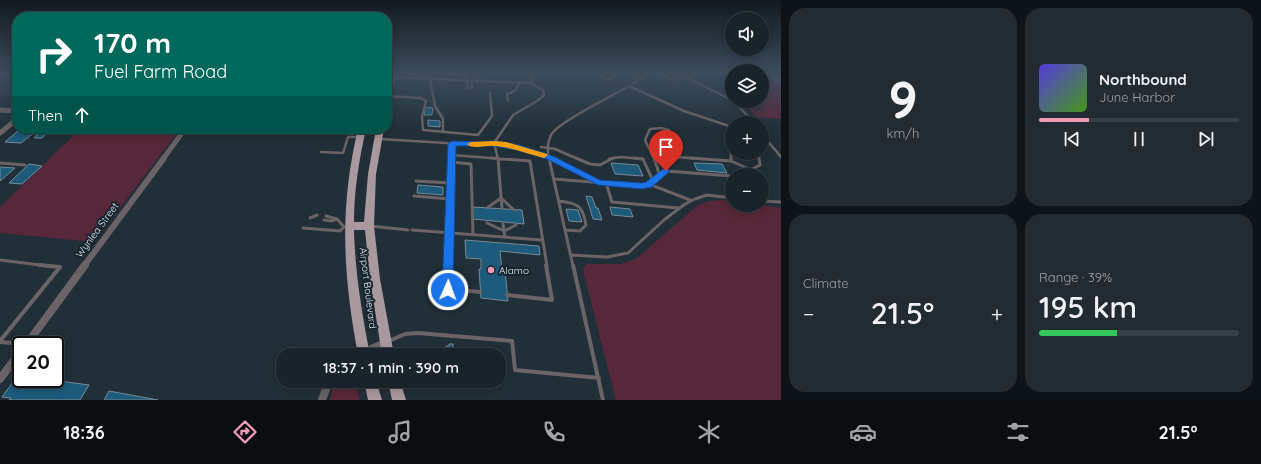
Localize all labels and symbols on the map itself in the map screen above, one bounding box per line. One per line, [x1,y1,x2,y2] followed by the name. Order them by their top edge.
[649,130,683,171] pin
[73,199,122,260] street label: Wynlea Street
[357,247,379,329] street label: Airport Boulevard
[499,264,529,277] place label: Alamo
[486,265,496,275] marker: Alamo
[427,269,469,311] position arrow
[12,336,64,388] speed limit sign: 20

